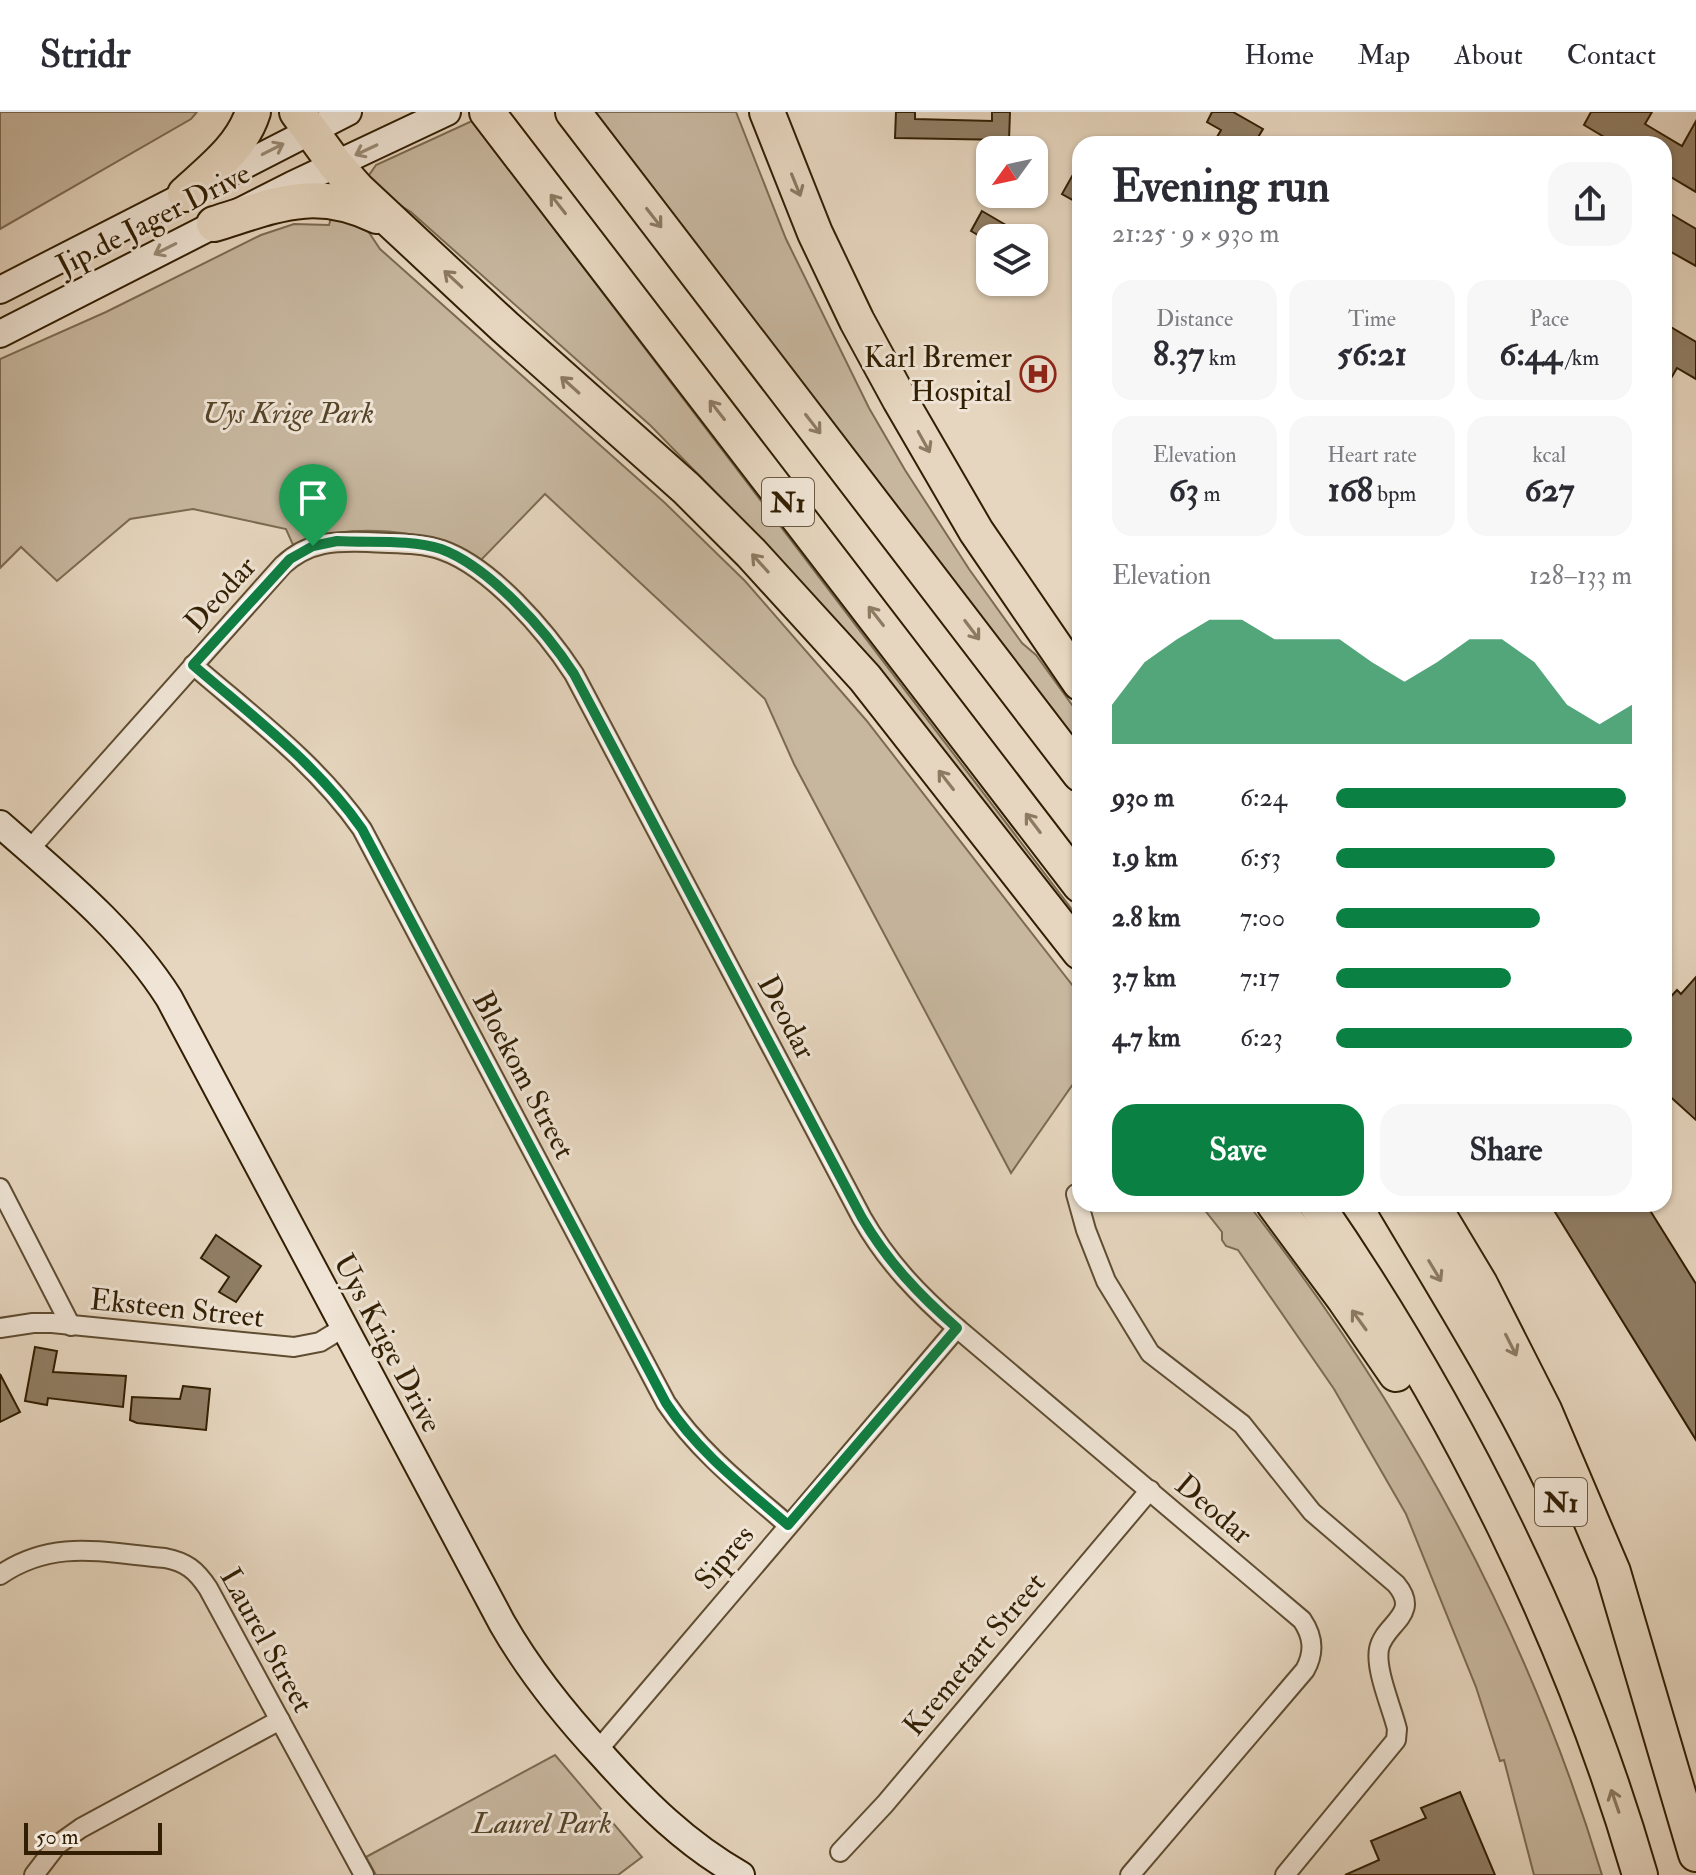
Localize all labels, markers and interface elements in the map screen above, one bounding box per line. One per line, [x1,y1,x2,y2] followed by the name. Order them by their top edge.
[40,31,130,79] text: Stridr
[1244,38,1314,73] text: Home
[1358,38,1410,73] text: Map
[1454,38,1523,73] text: About
[1567,38,1656,73] text: Contact
[976,136,1048,208] north arrow
[976,136,1048,296] map controls
[260,141,284,156] one-way arrow
[354,143,378,158] one-way arrow
[49,155,256,285] street label: Jip de Jager Drive
[1112,160,1330,215] text: Evening run
[1548,162,1632,246] button: share
[789,172,804,197] one-way arrow
[550,194,567,215] one-way arrow
[646,207,663,228] one-way arrow
[1112,218,1279,250] text: 21:25 · 9 × 930 m
[976,224,1048,296] button: layers
[154,242,178,257] one-way arrow
[443,269,463,288] one-way arrow
[1156,305,1233,333] text: Distance
[1348,305,1396,333] text: Time
[1530,305,1569,333] text: Pace
[1153,333,1204,376] text: 8.37
[1337,333,1407,376] text: 56:21
[1499,333,1561,376] text: 6:44
[864,339,1012,410] place label: Karl Bremer Hospital
[1204,344,1236,372] text: km
[1561,344,1599,372] text: /km
[1019,355,1057,393] hospital icon: Karl Bremer Hospital
[560,377,580,395] one-way arrow
[202,395,374,432] park label: Uys Krige Park
[708,400,725,421] one-way arrow
[805,413,822,434] one-way arrow
[916,430,932,453] one-way arrow
[1153,441,1237,469] text: Elevation
[1327,441,1417,469] text: Heart rate
[1532,441,1566,469] text: kcal
[279,464,347,546] pin
[1169,469,1199,512] text: 63
[1328,469,1373,512] text: 168
[1524,469,1574,512] text: 627
[291,476,335,520] icon: arrive
[762,478,814,526] road number: N1
[1199,480,1221,508] text: m
[1373,480,1416,508] text: bpm
[177,549,264,640] street label: Deodar
[751,553,769,573] one-way arrow
[1112,560,1211,592] text: Elevation
[1529,560,1632,592] text: 128–133 m
[867,606,884,627] one-way arrow
[963,619,980,640] one-way arrow
[937,770,954,791] one-way arrow
[1112,782,1174,814] text: 930 m
[1240,782,1287,814] text: 6:24
[1024,813,1041,834] one-way arrow
[1112,842,1178,874] text: 1.9 km
[1240,842,1281,874] text: 6:53
[1112,902,1180,934] text: 2.8 km
[1240,902,1285,934] text: 7:00
[1112,962,1176,994] text: 3.7 km
[1240,962,1280,994] text: 7:17
[749,969,824,1066] street label: Deodar
[464,985,583,1165] street label: Bloekom Street
[1112,1022,1181,1054] text: 4.7 km
[1240,1022,1283,1054] text: 6:23
[1112,1104,1364,1196] button: Save
[1380,1104,1632,1196] button: Share
[325,1248,450,1439] street label: Uys Krige Drive
[1427,1259,1443,1282] one-way arrow
[88,1281,266,1336] street label: Eksteen Street
[1351,1309,1367,1331] one-way arrow
[1504,1333,1520,1357] one-way arrow
[1167,1466,1260,1552] street label: Deodar
[1535,1478,1587,1526] road number: N1
[687,1517,762,1597] street label: Sipres
[212,1562,322,1719] street label: Laurel Street
[895,1565,1054,1744] street label: Kremetart Street
[1607,1789,1622,1814] one-way arrow
[471,1805,612,1842] park label: Laurel Park
[24,1819,162,1855] scale bar
[36,1823,78,1851] text: 50 m

